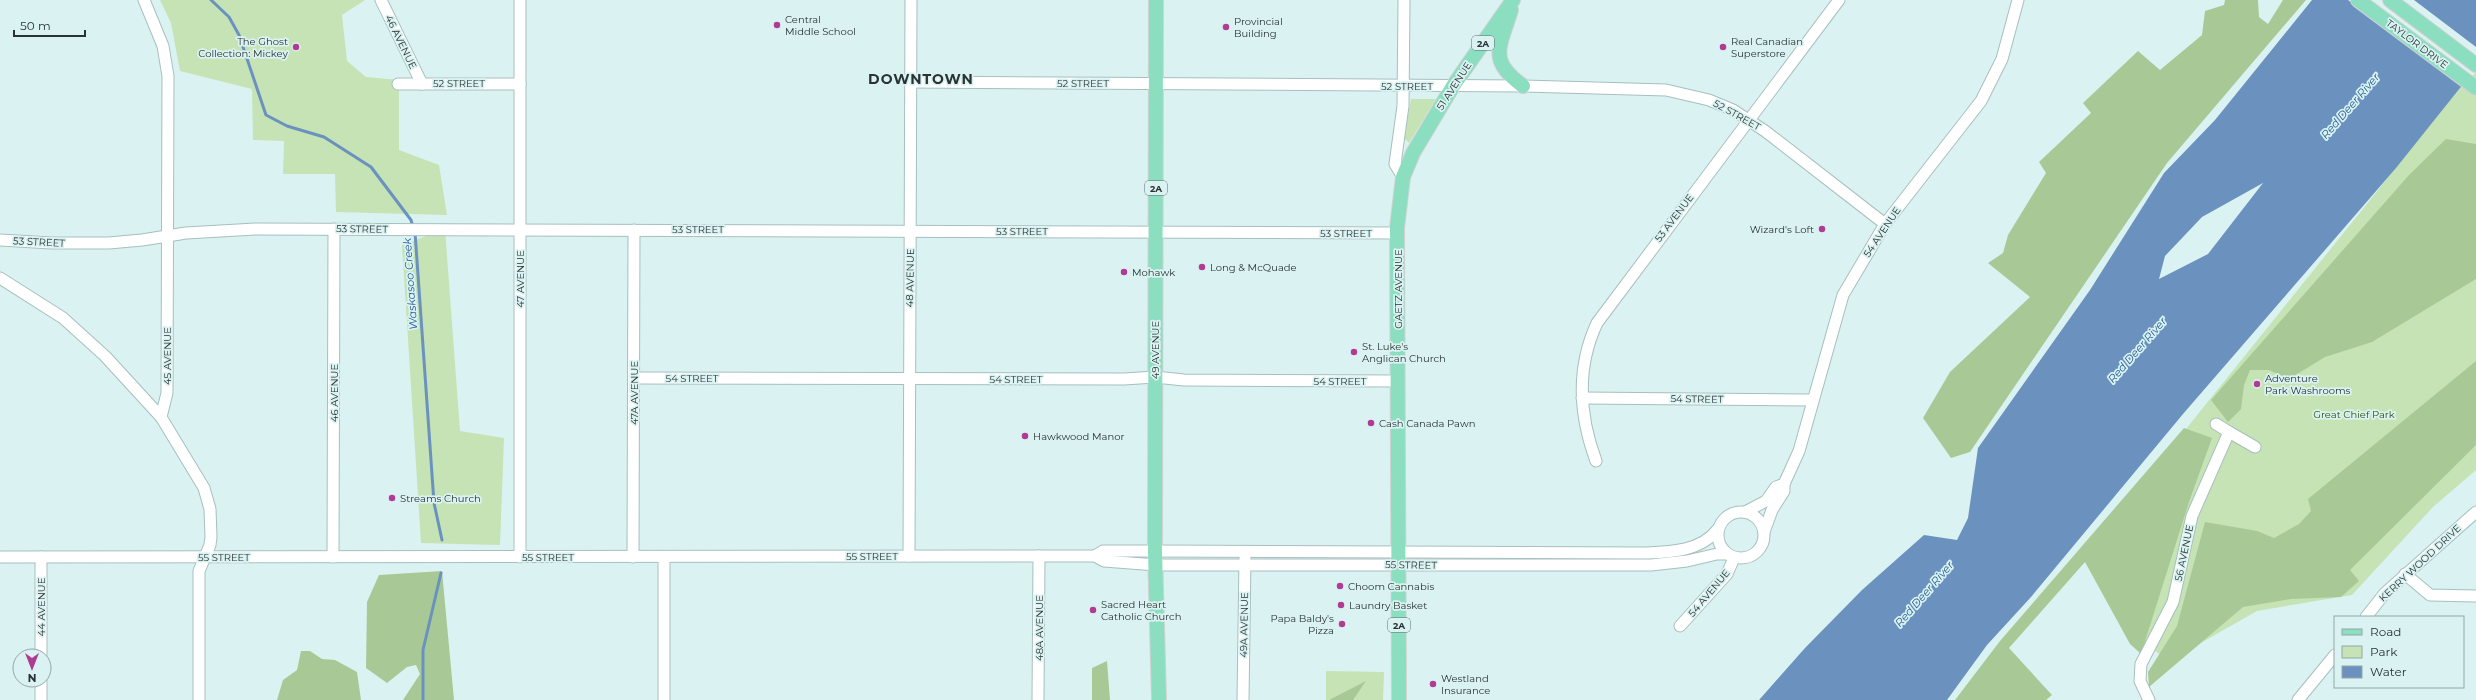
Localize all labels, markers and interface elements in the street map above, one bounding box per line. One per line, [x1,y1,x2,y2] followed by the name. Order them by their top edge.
[14,12,85,38] scale bar
[382,13,420,71] street label: 46 AVENUE
[785,13,856,38] place label: Central Middle School
[1234,15,1283,40] place label: Provincial Building
[2383,16,2451,72] street label: TAYLOR DRIVE
[20,18,51,33] text: 50 m
[772,20,782,30] marker: Central Middle School
[1221,22,1231,32] marker: Provincial Building
[198,35,289,60] place label: The Ghost Collection: Mickey
[1731,35,1803,60] place label: Real Canadian Superstore
[1472,36,1494,50] road number: 2A
[291,42,301,52] marker: The Ghost Collection: Mickey
[1718,42,1728,52] marker: Real Canadian Superstore
[1434,59,1475,113] street label: 51 AVENUE
[868,70,974,88] district label: DOWNTOWN
[2318,70,2383,142] water label: Red Deer River
[433,77,485,90] street label: 52 STREET
[1057,77,1109,90] street label: 52 STREET
[1381,80,1433,93] street label: 52 STREET
[1711,97,1763,133] street label: 52 STREET
[1145,181,1167,195] road number: 2A
[1652,191,1697,245] street label: 53 AVENUE
[1860,204,1904,260] street label: 54 AVENUE
[336,222,388,236] street label: 53 STREET
[672,223,724,236] street label: 53 STREET
[1750,223,1814,236] place label: Wizard's Loft
[1817,224,1827,234] marker: Wizard's Loft
[996,225,1048,238] street label: 53 STREET
[1320,227,1372,240] street label: 53 STREET
[13,234,66,250] street label: 53 STREET
[400,237,420,330] water label: Waskasoo Creek
[903,248,917,307] street label: 48 AVENUE
[1392,249,1405,329] street label: GAETZ AVENUE
[514,250,527,308] street label: 47 AVENUE
[1210,261,1297,274] place label: Long & McQuade
[1197,262,1207,272] marker: Long & McQuade
[1132,266,1175,279] place label: Mohawk
[1119,267,1129,277] marker: Mohawk
[2105,314,2170,386] water label: Red Deer River
[1149,321,1162,379] street label: 49 AVENUE
[161,327,174,385] street label: 45 AVENUE
[1362,340,1446,365] place label: St. Luke's Anglican Church
[1349,347,1359,357] marker: St. Luke's Anglican Church
[628,361,641,425] street label: 47A AVENUE
[328,363,341,422] street label: 46 AVENUE
[665,372,719,385] street label: 54 STREET
[2265,372,2351,397] place label: Adventure Park Washrooms
[989,373,1043,386] street label: 54 STREET
[1313,375,1367,388] street label: 54 STREET
[2252,379,2262,389] marker: Adventure Park Washrooms
[1670,392,1724,406] street label: 54 STREET
[2313,408,2395,421] park label: Great Chief Park
[1379,417,1475,430] place label: Cash Canada Pawn
[1366,418,1376,428] marker: Cash Canada Pawn
[1033,430,1125,443] place label: Hawkwood Manor
[1020,431,1030,441] marker: Hawkwood Manor
[400,492,481,505] place label: Streams Church
[387,493,397,503] marker: Streams Church
[2376,521,2464,604] street label: KERRY WOOD DRIVE
[2172,523,2196,582] street label: 56 AVENUE
[846,550,898,563] street label: 55 STREET
[198,551,250,564] street label: 55 STREET
[522,551,574,564] street label: 55 STREET
[1385,558,1437,572] street label: 55 STREET
[1892,558,1957,630] water label: Red Deer River
[1685,566,1733,619] street label: 54 AVENUE
[35,577,48,636] street label: 44 AVENUE
[1348,580,1434,593] place label: Choom Cannabis
[1335,581,1345,591] marker: Choom Cannabis
[1237,592,1251,658] street label: 49A AVENUE
[1033,595,1046,661] street label: 48A AVENUE
[1101,598,1181,623] place label: Sacred Heart Catholic Church
[1349,599,1427,612] place label: Laundry Basket
[1336,600,1346,610] marker: Laundry Basket
[1088,605,1098,615] marker: Sacred Heart Catholic Church
[1271,612,1334,637] place label: Papa Baldy's Pizza
[2334,616,2464,688] legend
[1388,618,1410,632] road number: 2A
[1337,619,1347,629] marker: Papa Baldy's Pizza
[2370,624,2401,639] text: Road
[2370,644,2398,659] text: Park
[12,648,52,688] north arrow
[2370,664,2407,679] text: Water
[28,671,36,685] text: N
[1441,672,1490,697] place label: Westland Insurance
[1428,679,1438,689] marker: Westland Insurance

